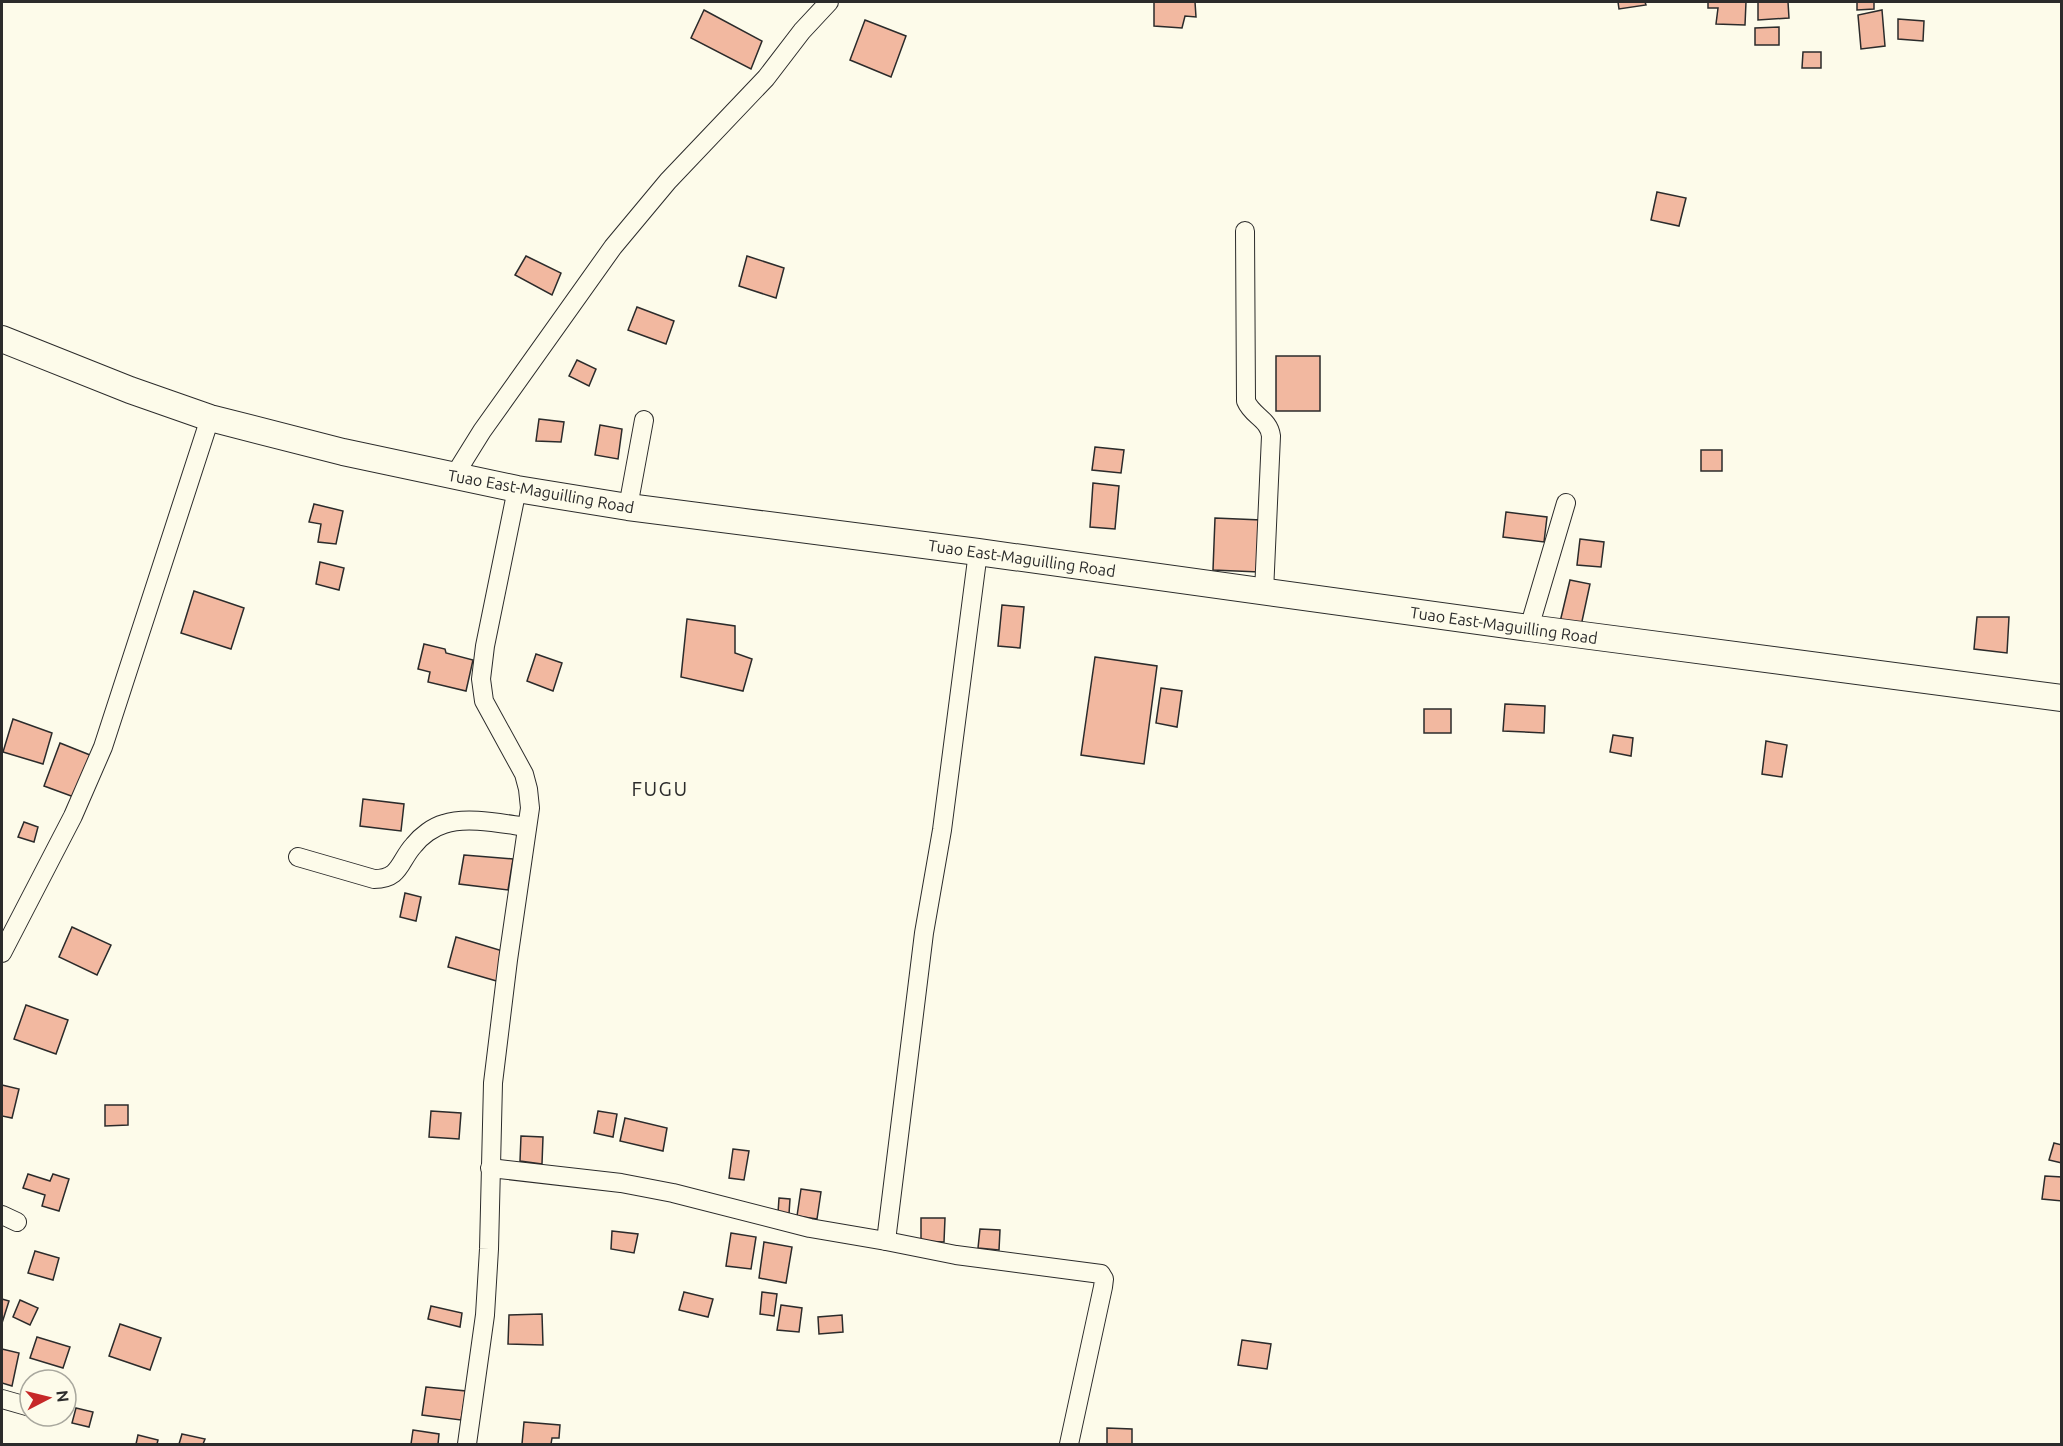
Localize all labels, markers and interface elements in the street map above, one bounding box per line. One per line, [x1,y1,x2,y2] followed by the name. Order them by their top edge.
[446,466,636,516] street label: Tuao East-Maguilling Road
[927,536,1117,580] street label: Tuao East-Maguilling Road
[1409,603,1599,647] street label: Tuao East-Maguilling Road
[631,777,689,800] district label: FUGU
[18,1368,78,1428] north arrow
[53,1389,73,1403] text: N

